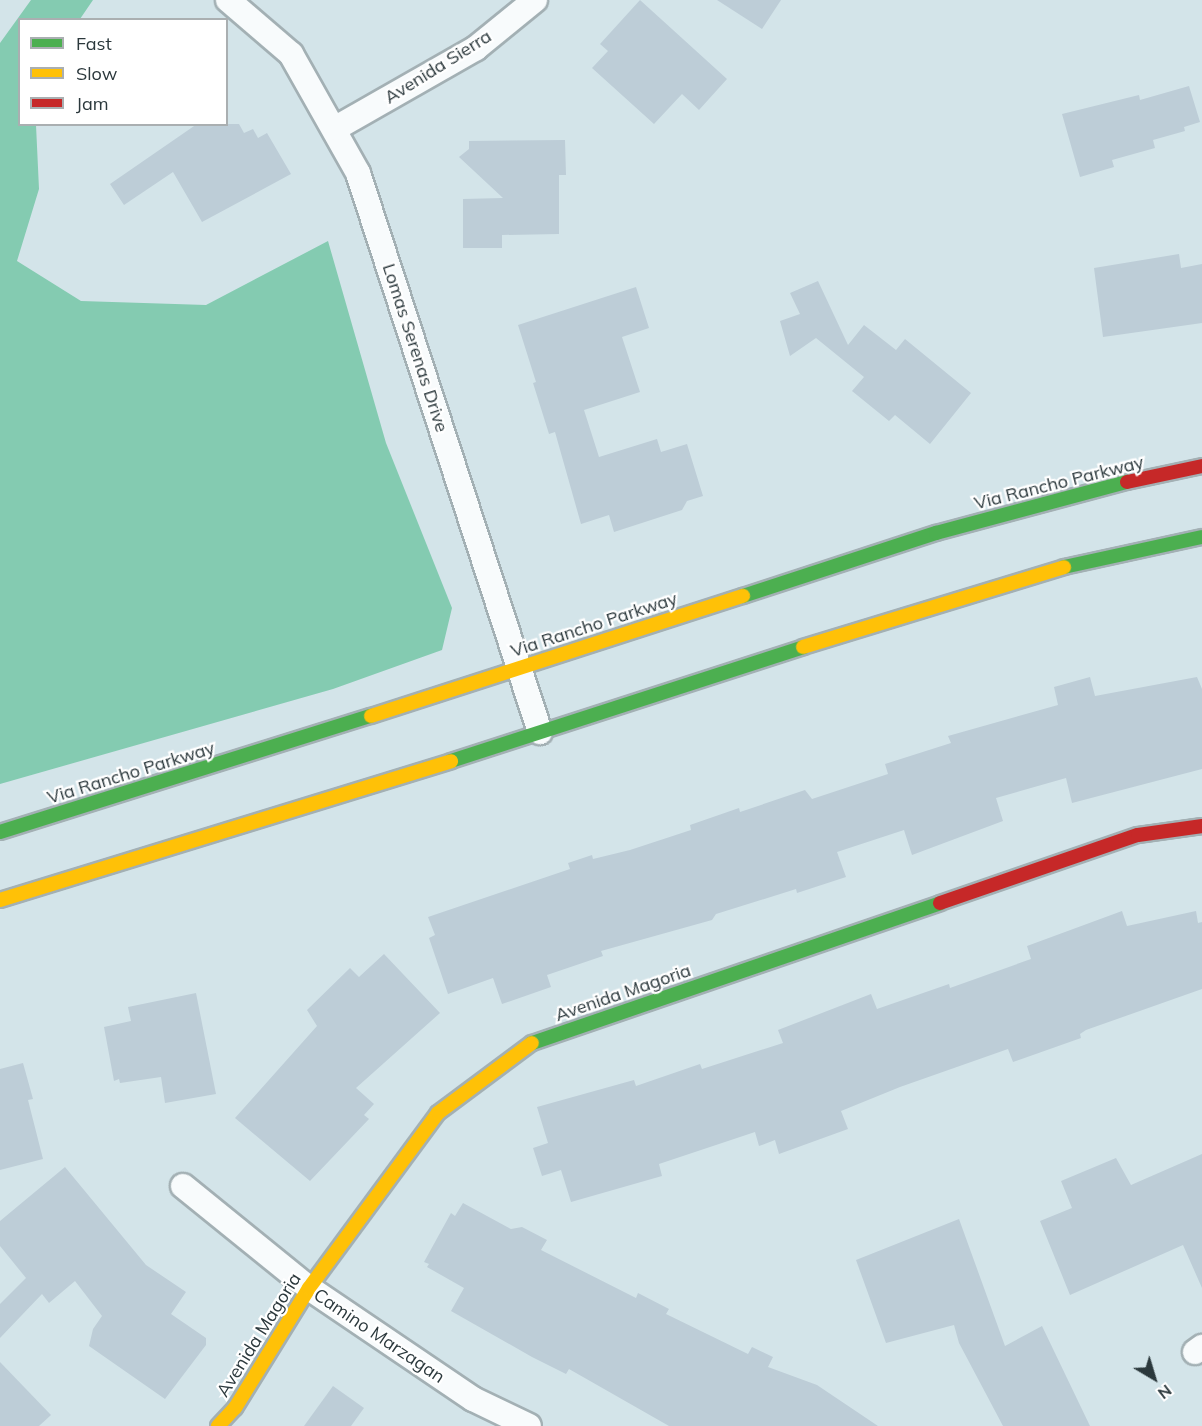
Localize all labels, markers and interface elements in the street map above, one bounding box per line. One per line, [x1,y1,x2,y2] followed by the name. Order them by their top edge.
[18,18,228,126] legend
[380,25,496,109] street label: Avenida Sierra
[76,32,112,55] text: Fast
[76,62,117,85] text: Slow
[76,92,109,115] text: Jam
[378,261,452,435] street label: Lomas Serenas Drive
[972,451,1146,515] street label: Via Rancho Parkway
[508,588,680,662] street label: Via Rancho Parkway
[45,737,217,809] street label: Via Rancho Parkway
[552,960,694,1026] street label: Avenida Magoria
[212,1269,306,1401] street label: Avenida Magoria
[309,1284,449,1388] street label: Camino Marzagan
[1124,1348,1184,1408] north arrow
[1154,1381,1176,1404] text: N

